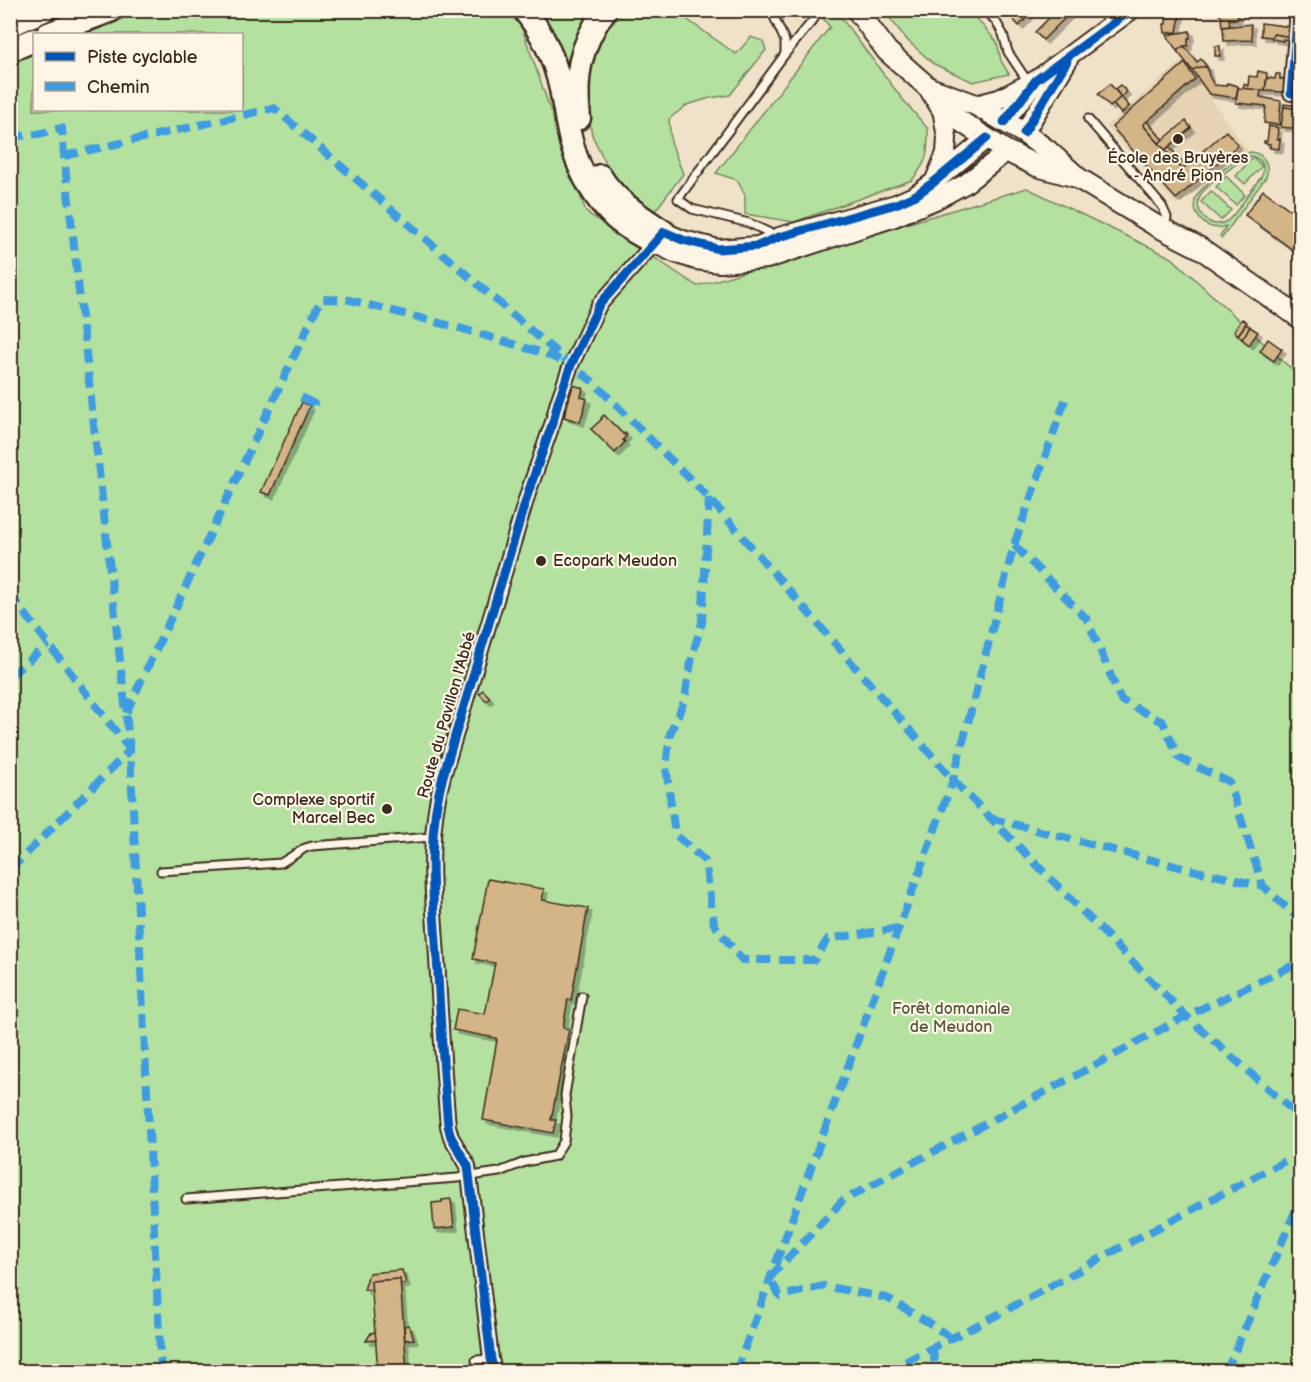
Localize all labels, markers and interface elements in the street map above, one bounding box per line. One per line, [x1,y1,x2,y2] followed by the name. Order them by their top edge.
[33,33,243,111] legend
[87,47,198,68] text: Piste cyclable
[87,77,150,98] text: Chemin
[1171,132,1185,146] marker: École des Bruyères - André Pion
[1108,147,1249,186] place label: École des Bruyères - André Pion
[553,552,677,571] place label: Ecopark Meudon
[534,554,548,568] marker: Ecopark Meudon
[414,629,480,801] street label: Route du Pavillon l'Abbé
[253,791,375,828] place label: Complexe sportif Marcel Bec
[380,802,394,816] marker: Complexe sportif Marcel Bec
[892,1000,1010,1037] park label: Forêt domaniale de Meudon

